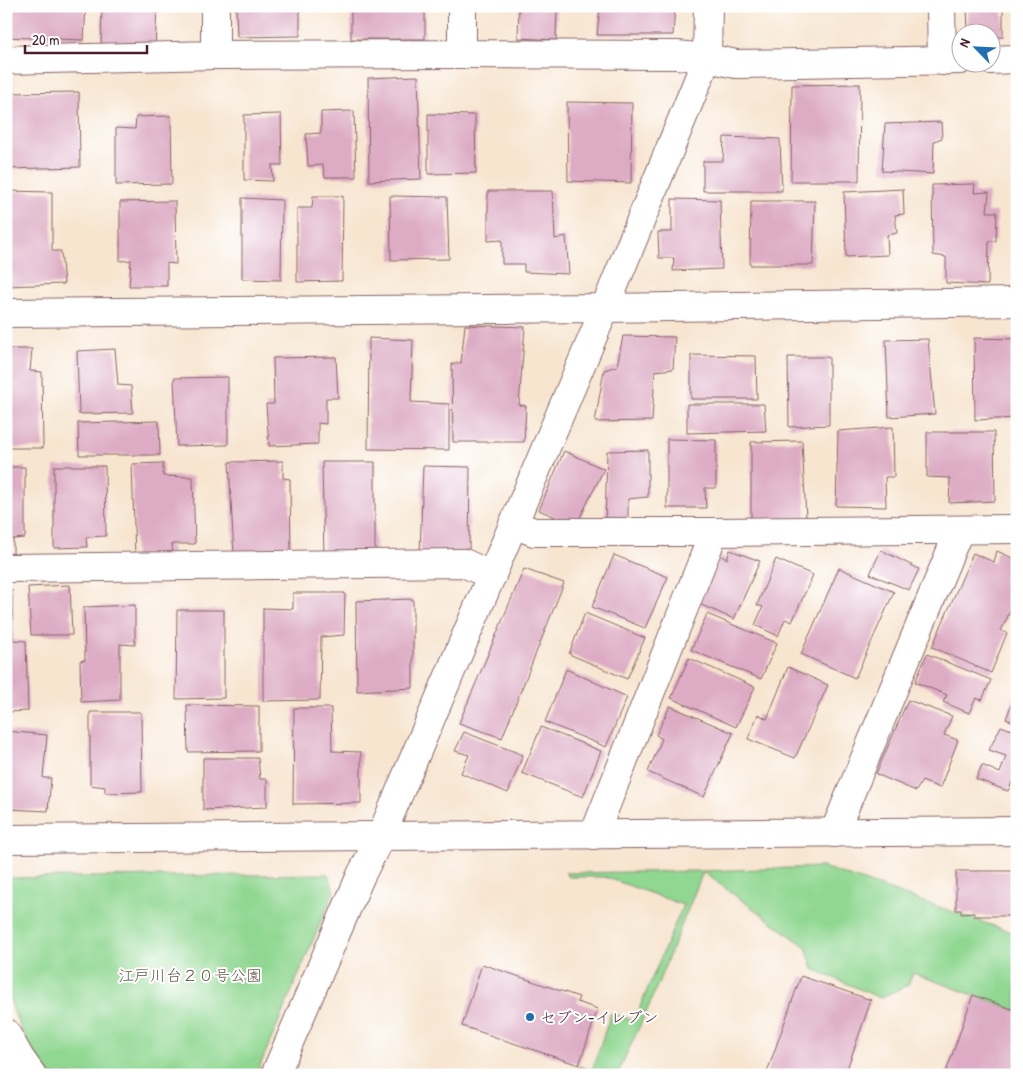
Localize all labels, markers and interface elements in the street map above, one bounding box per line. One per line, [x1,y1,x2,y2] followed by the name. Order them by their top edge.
[25,22,148,54] scale bar
[950,22,1000,72] north arrow
[32,29,59,50] text: 20 m
[953,35,974,50] text: N
[118,964,262,986] park label: 江戸川台２０号公園
[540,1006,658,1028] place label: セブン-イレブン
[524,1011,536,1023] marker: セブン-イレブン

